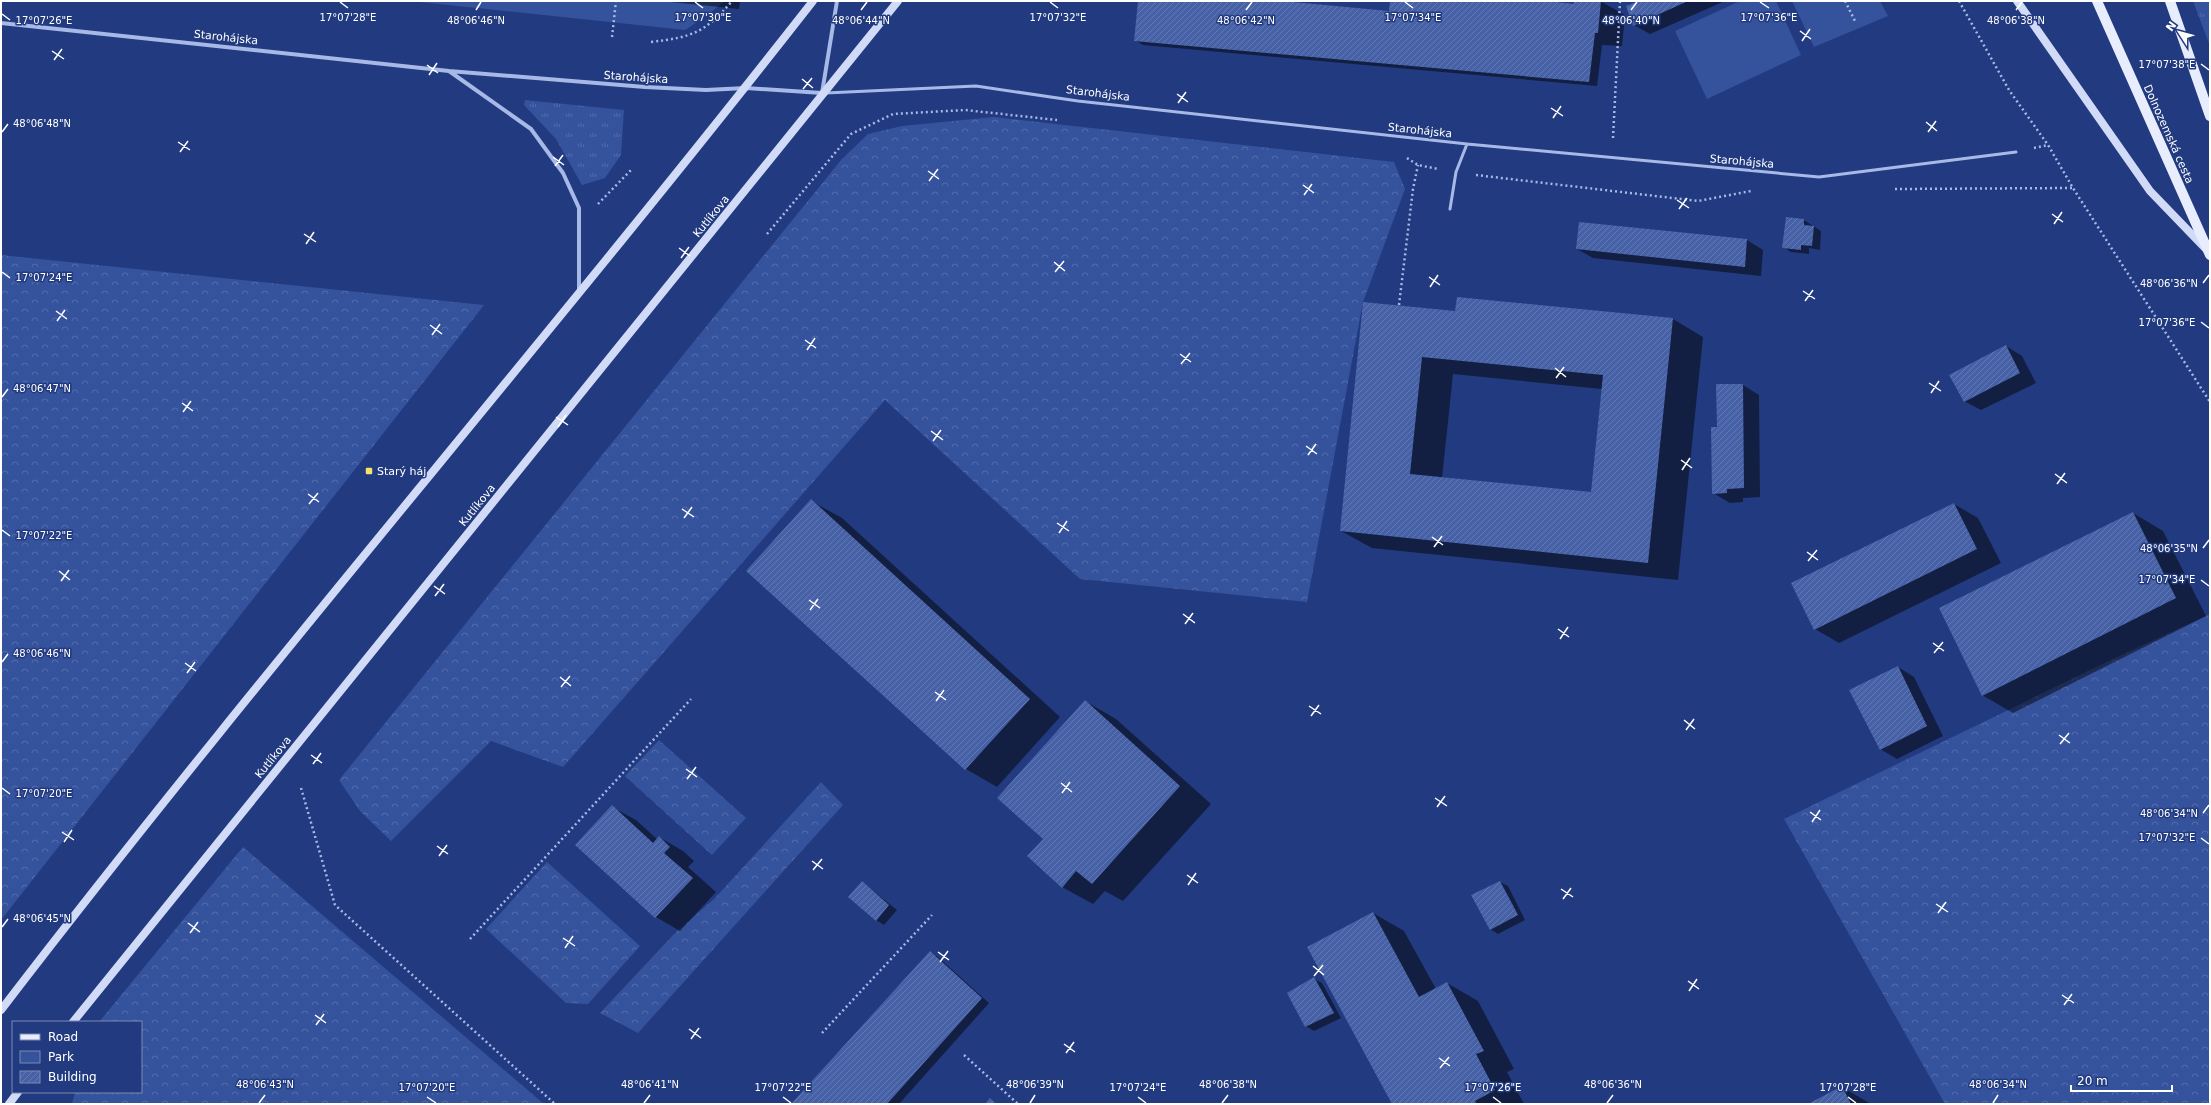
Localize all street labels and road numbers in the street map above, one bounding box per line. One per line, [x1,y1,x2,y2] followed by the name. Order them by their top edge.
[193,28,259,47] street label: Starohájska
[603,69,669,86] street label: Starohájska
[1065,83,1131,104] street label: Starohájska
[2141,83,2196,186] street label: Dolnozemská cesta
[1387,121,1453,140] street label: Starohájska
[1709,152,1775,171] street label: Starohájska
[691,193,732,240] street label: Kutlíkova
[457,482,498,529] street label: Kutlíkova
[253,734,294,781] street label: Kutlíkova

